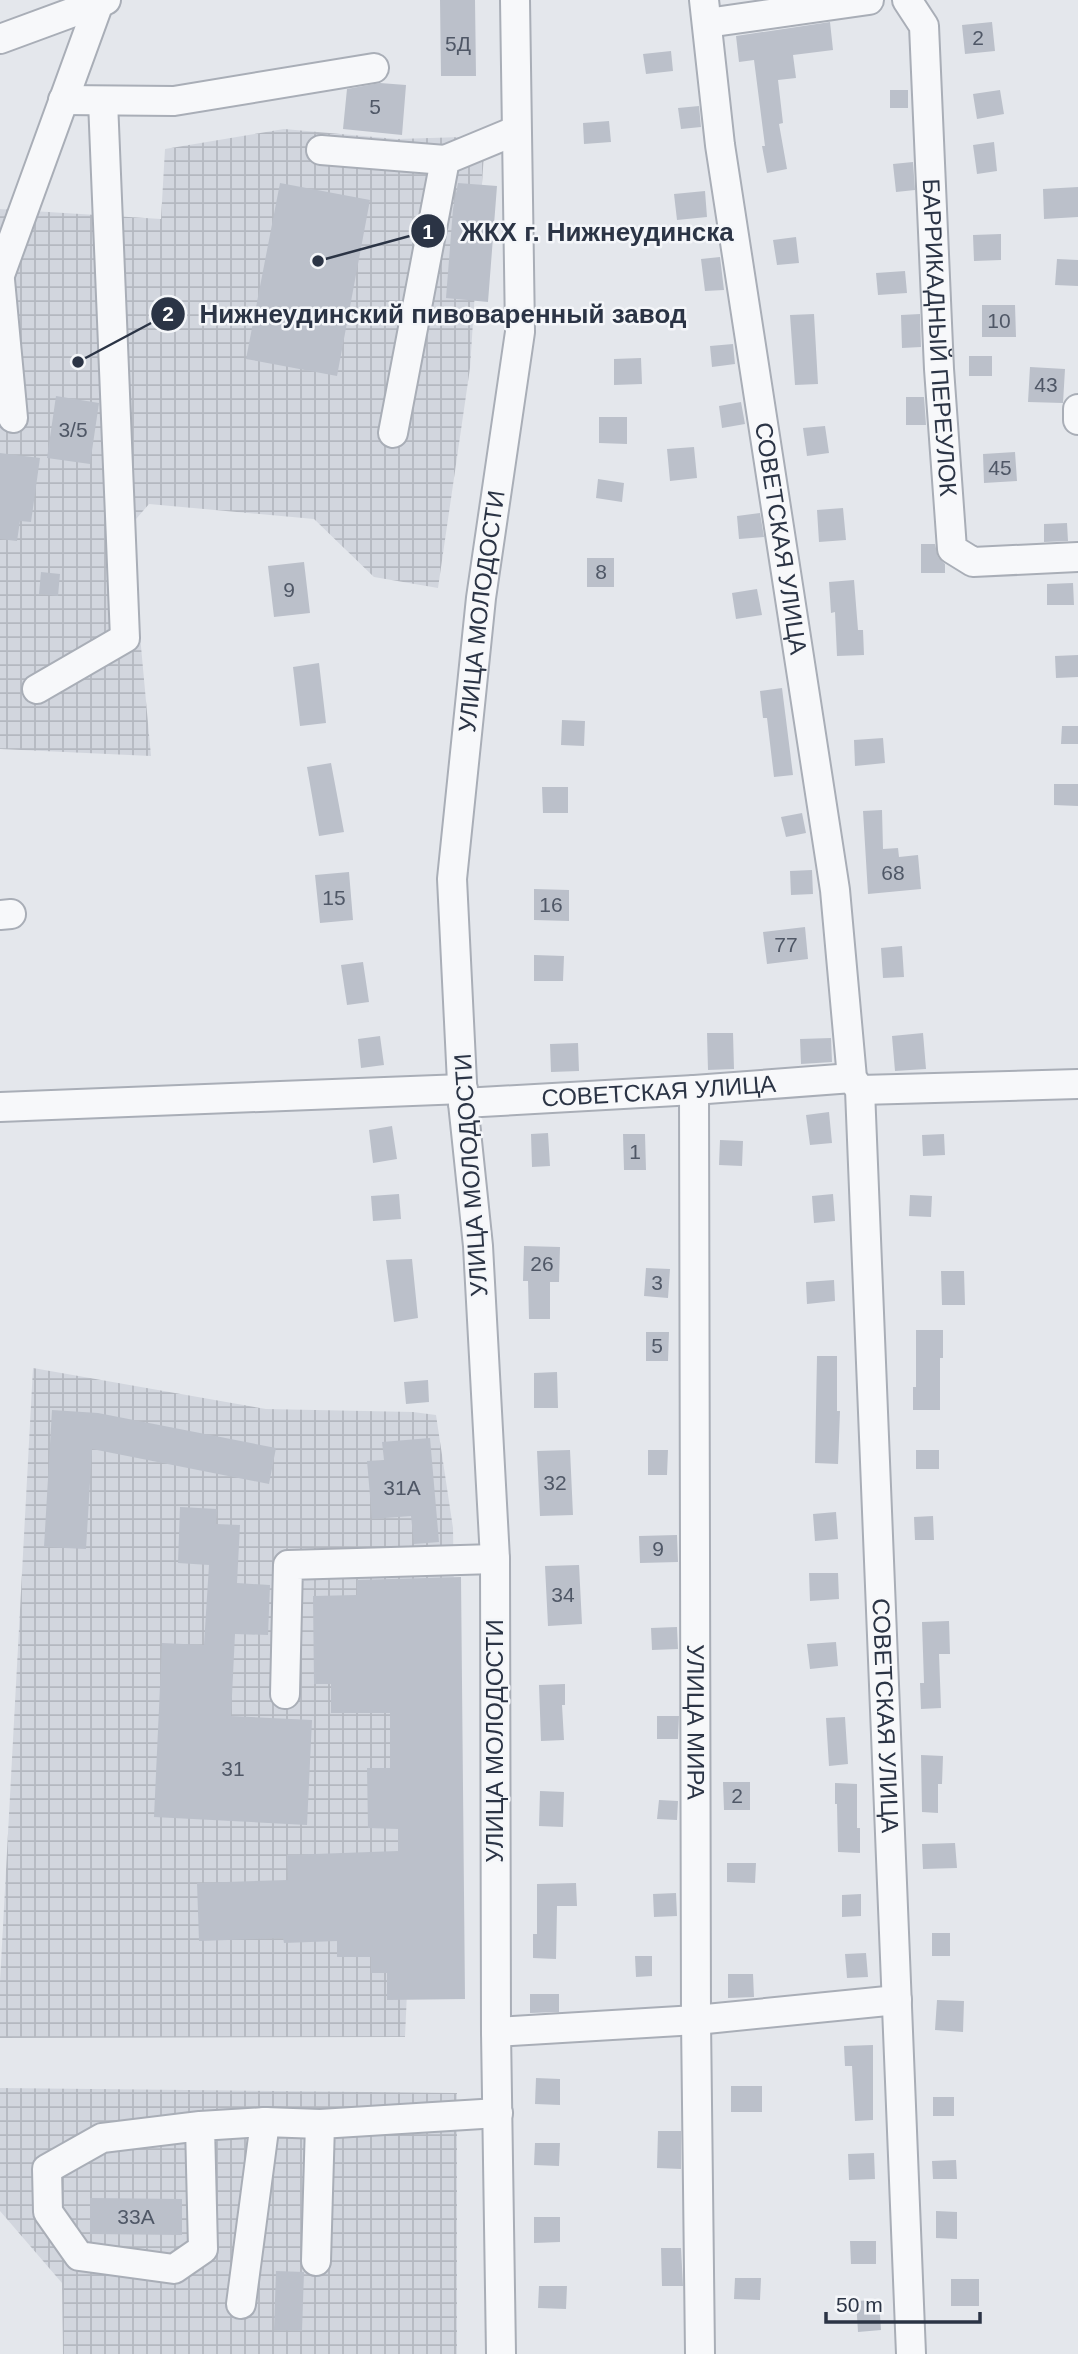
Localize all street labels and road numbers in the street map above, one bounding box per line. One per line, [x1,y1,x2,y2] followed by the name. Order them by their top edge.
[918,178,962,497] street label: БАРРИКАДНЫЙ ПЕРЕУЛОК
[750,420,812,656] street label: СОВЕТСКАЯ УЛИЦА
[453,488,510,733] street label: УЛИЦА МОЛОДОСТИ
[449,1053,492,1297] street label: УЛИЦА МОЛОДОСТИ
[541,1070,777,1112] street label: СОВЕТСКАЯ УЛИЦА
[868,1598,904,1833] street label: СОВЕТСКАЯ УЛИЦА
[481,1619,508,1863] street label: УЛИЦА МОЛОДОСТИ
[682,1644,710,1800] street label: УЛИЦА МИРА

